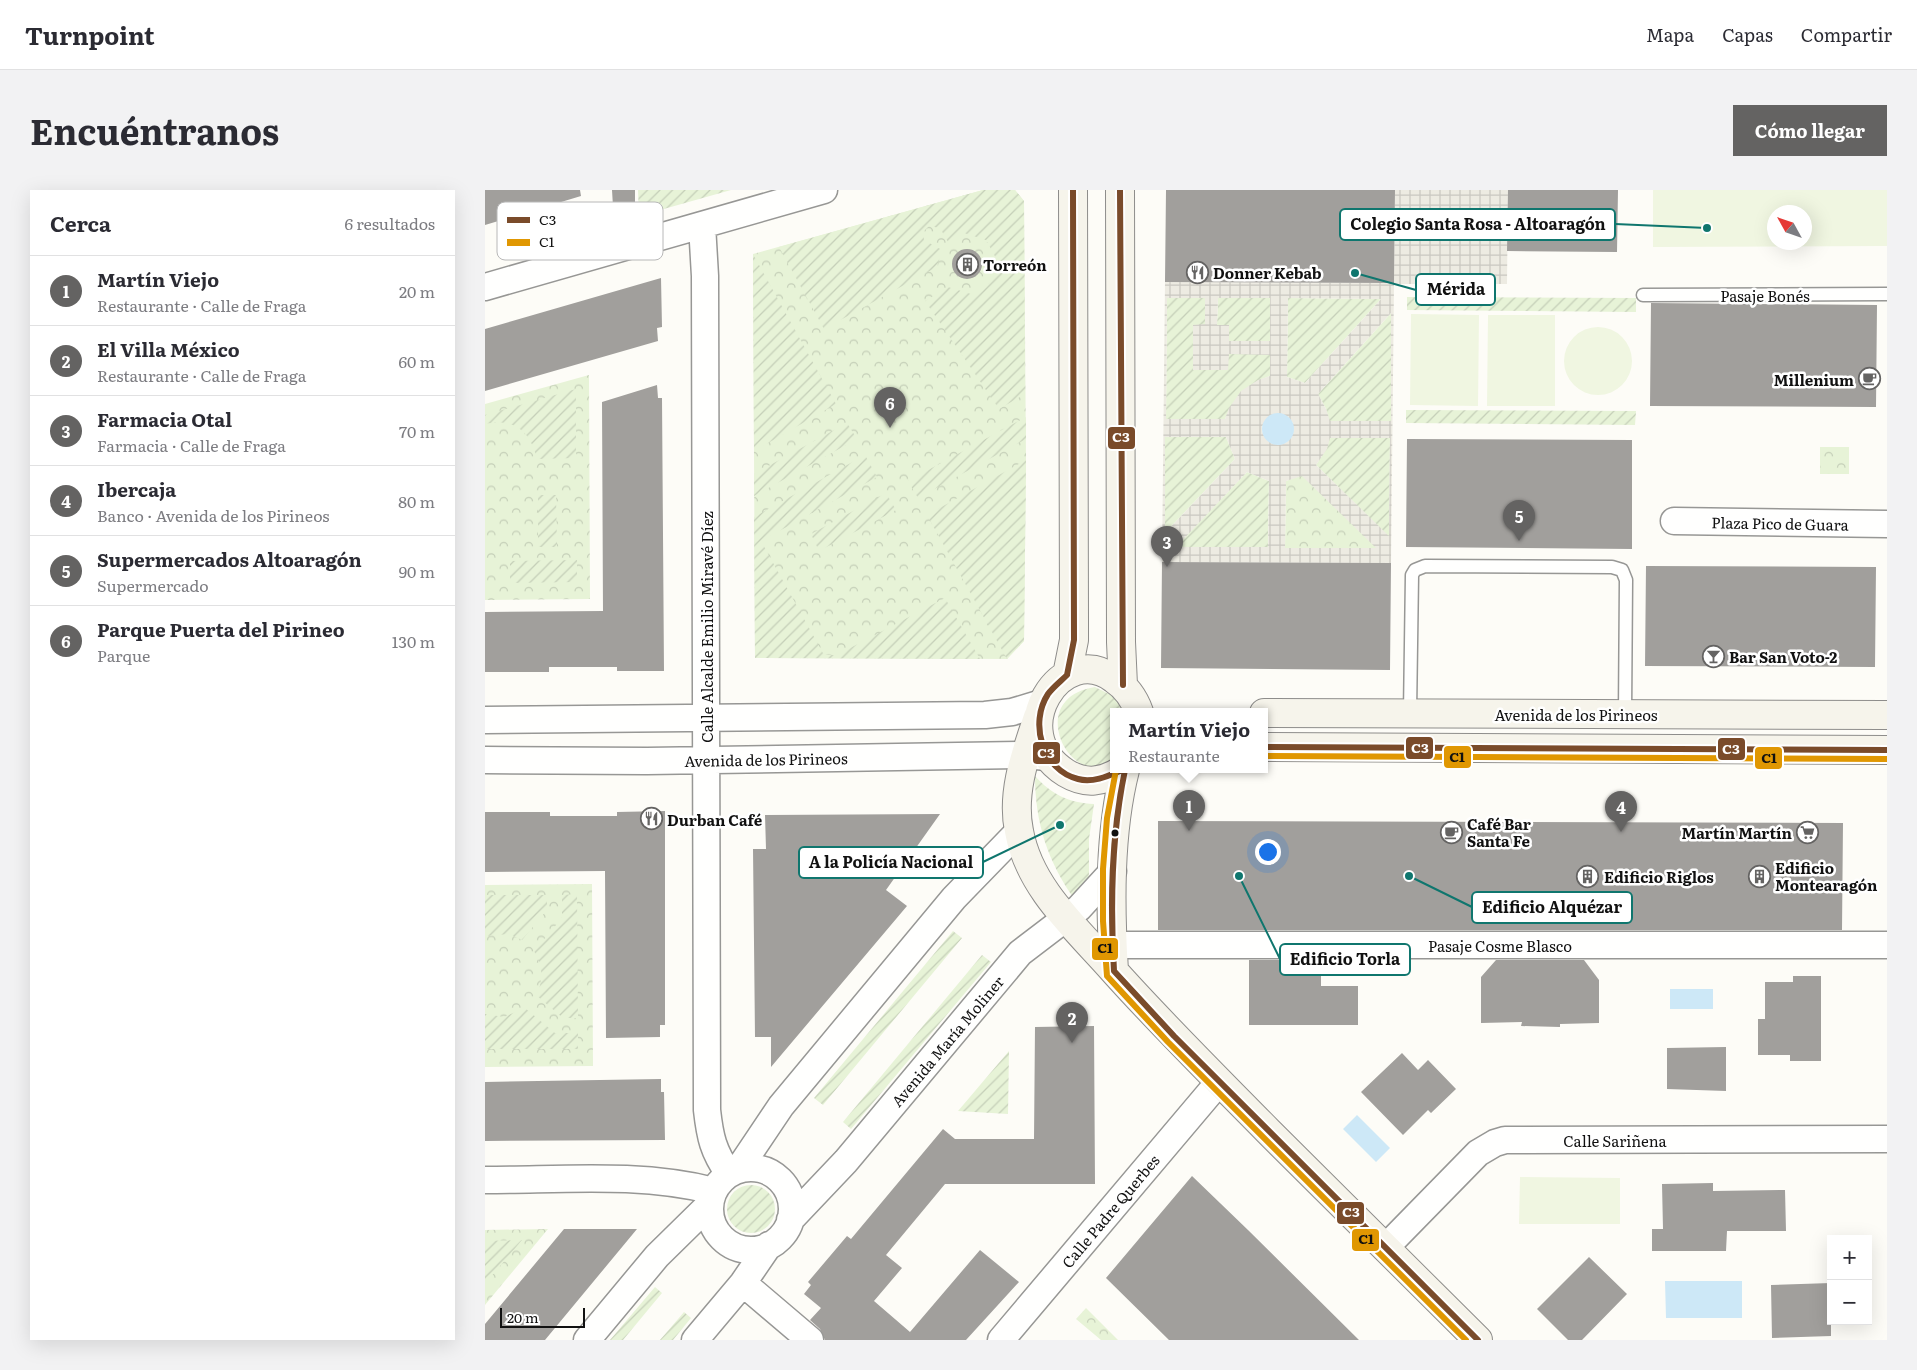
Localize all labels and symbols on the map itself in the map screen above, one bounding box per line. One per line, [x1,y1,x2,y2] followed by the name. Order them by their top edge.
[497,202,663,260] legend
[1767,205,1812,250] north arrow
[539,209,556,229] text: C3
[1340,209,1615,240] callout: Colegio Santa Rosa - Altoaragón
[1350,211,1606,235] text: Colegio Santa Rosa - Altoaragón
[539,231,555,251] text: C1
[955,252,979,276] building icon: Torreón
[983,253,1047,276] place label: Torreón
[1185,260,1209,284] restaurant icon: Donner Kebab
[1213,261,1322,284] place label: Donner Kebab
[1416,274,1495,305] callout: Mérida
[1427,276,1486,300] text: Mérida
[1720,284,1810,307] street label: Pasaje Bonés
[1858,367,1882,391] cafe icon: Millenium
[1774,368,1854,391] place label: Millenium
[874,387,906,428] pin: 6
[1107,426,1136,450] line badge: C3
[1112,426,1130,446] text: C3
[1503,500,1535,541] pin: 5
[1711,510,1850,536] street label: Plaza Pico de Guara
[695,511,718,743] street label: Calle Alcalde Emilio Miravé Díez
[1151,526,1183,567] pin: 3
[1701,644,1725,668] bar icon: Bar San Voto-2
[1729,645,1837,668] place label: Bar San Voto-2
[1494,703,1658,726] street label: Avenida de los Pirineos
[1405,736,1434,760] line badge: C3
[1411,737,1429,757] text: C3
[1717,737,1746,761] line badge: C3
[1722,738,1740,758] text: C3
[1032,741,1061,765] line badge: C3
[1037,742,1055,762] text: C3
[1443,745,1472,769] line badge: C1
[684,746,848,772] street label: Avenida de los Pirineos
[1449,746,1465,766] text: C1
[1754,746,1783,770] line badge: C1
[1761,747,1777,767] text: C1
[1173,790,1205,831] pin: 1
[1605,791,1637,832] pin: 4
[639,807,663,831] restaurant icon: Durban Café
[667,808,763,831] place label: Durban Café
[1467,812,1531,852] place label: Café Bar Santa Fe
[1439,820,1463,844] cafe icon: Café Bar Santa Fe
[1796,820,1820,844] supermarket icon: Martín Martín
[1681,821,1793,844] place label: Martín Martín
[1110,828,1120,838] unlabelled marker
[1255,839,1281,865] your location
[799,847,983,878] callout: A la Policía Nacional
[809,849,974,873] text: A la Policía Nacional
[1775,856,1878,896] place label: Edificio Montearagón
[1576,864,1600,888] building icon: Edificio Riglos
[1747,864,1771,888] building icon: Edificio Montearagón
[1604,865,1714,888] place label: Edificio Riglos
[1472,892,1632,923] callout: Edificio Alquézar
[1482,894,1622,918] text: Edificio Alquézar
[1428,934,1572,957] street label: Pasaje Cosme Blasco
[1091,937,1119,961] line badge: C1
[1097,937,1113,957] text: C1
[1280,944,1410,975] callout: Edificio Torla
[1290,946,1401,970] text: Edificio Torla
[885,970,1009,1112] street label: Avenida María Moliner
[1056,1002,1088,1043] pin: 2
[1563,1129,1668,1152] street label: Calle Sariñena
[1056,1149,1165,1273] street label: Calle Padre Querbes
[1336,1201,1365,1225] line badge: C3
[1342,1201,1360,1221] text: C3
[1351,1228,1380,1252] line badge: C1
[1358,1228,1374,1248] text: C1
[500,1305,585,1328] scale bar

